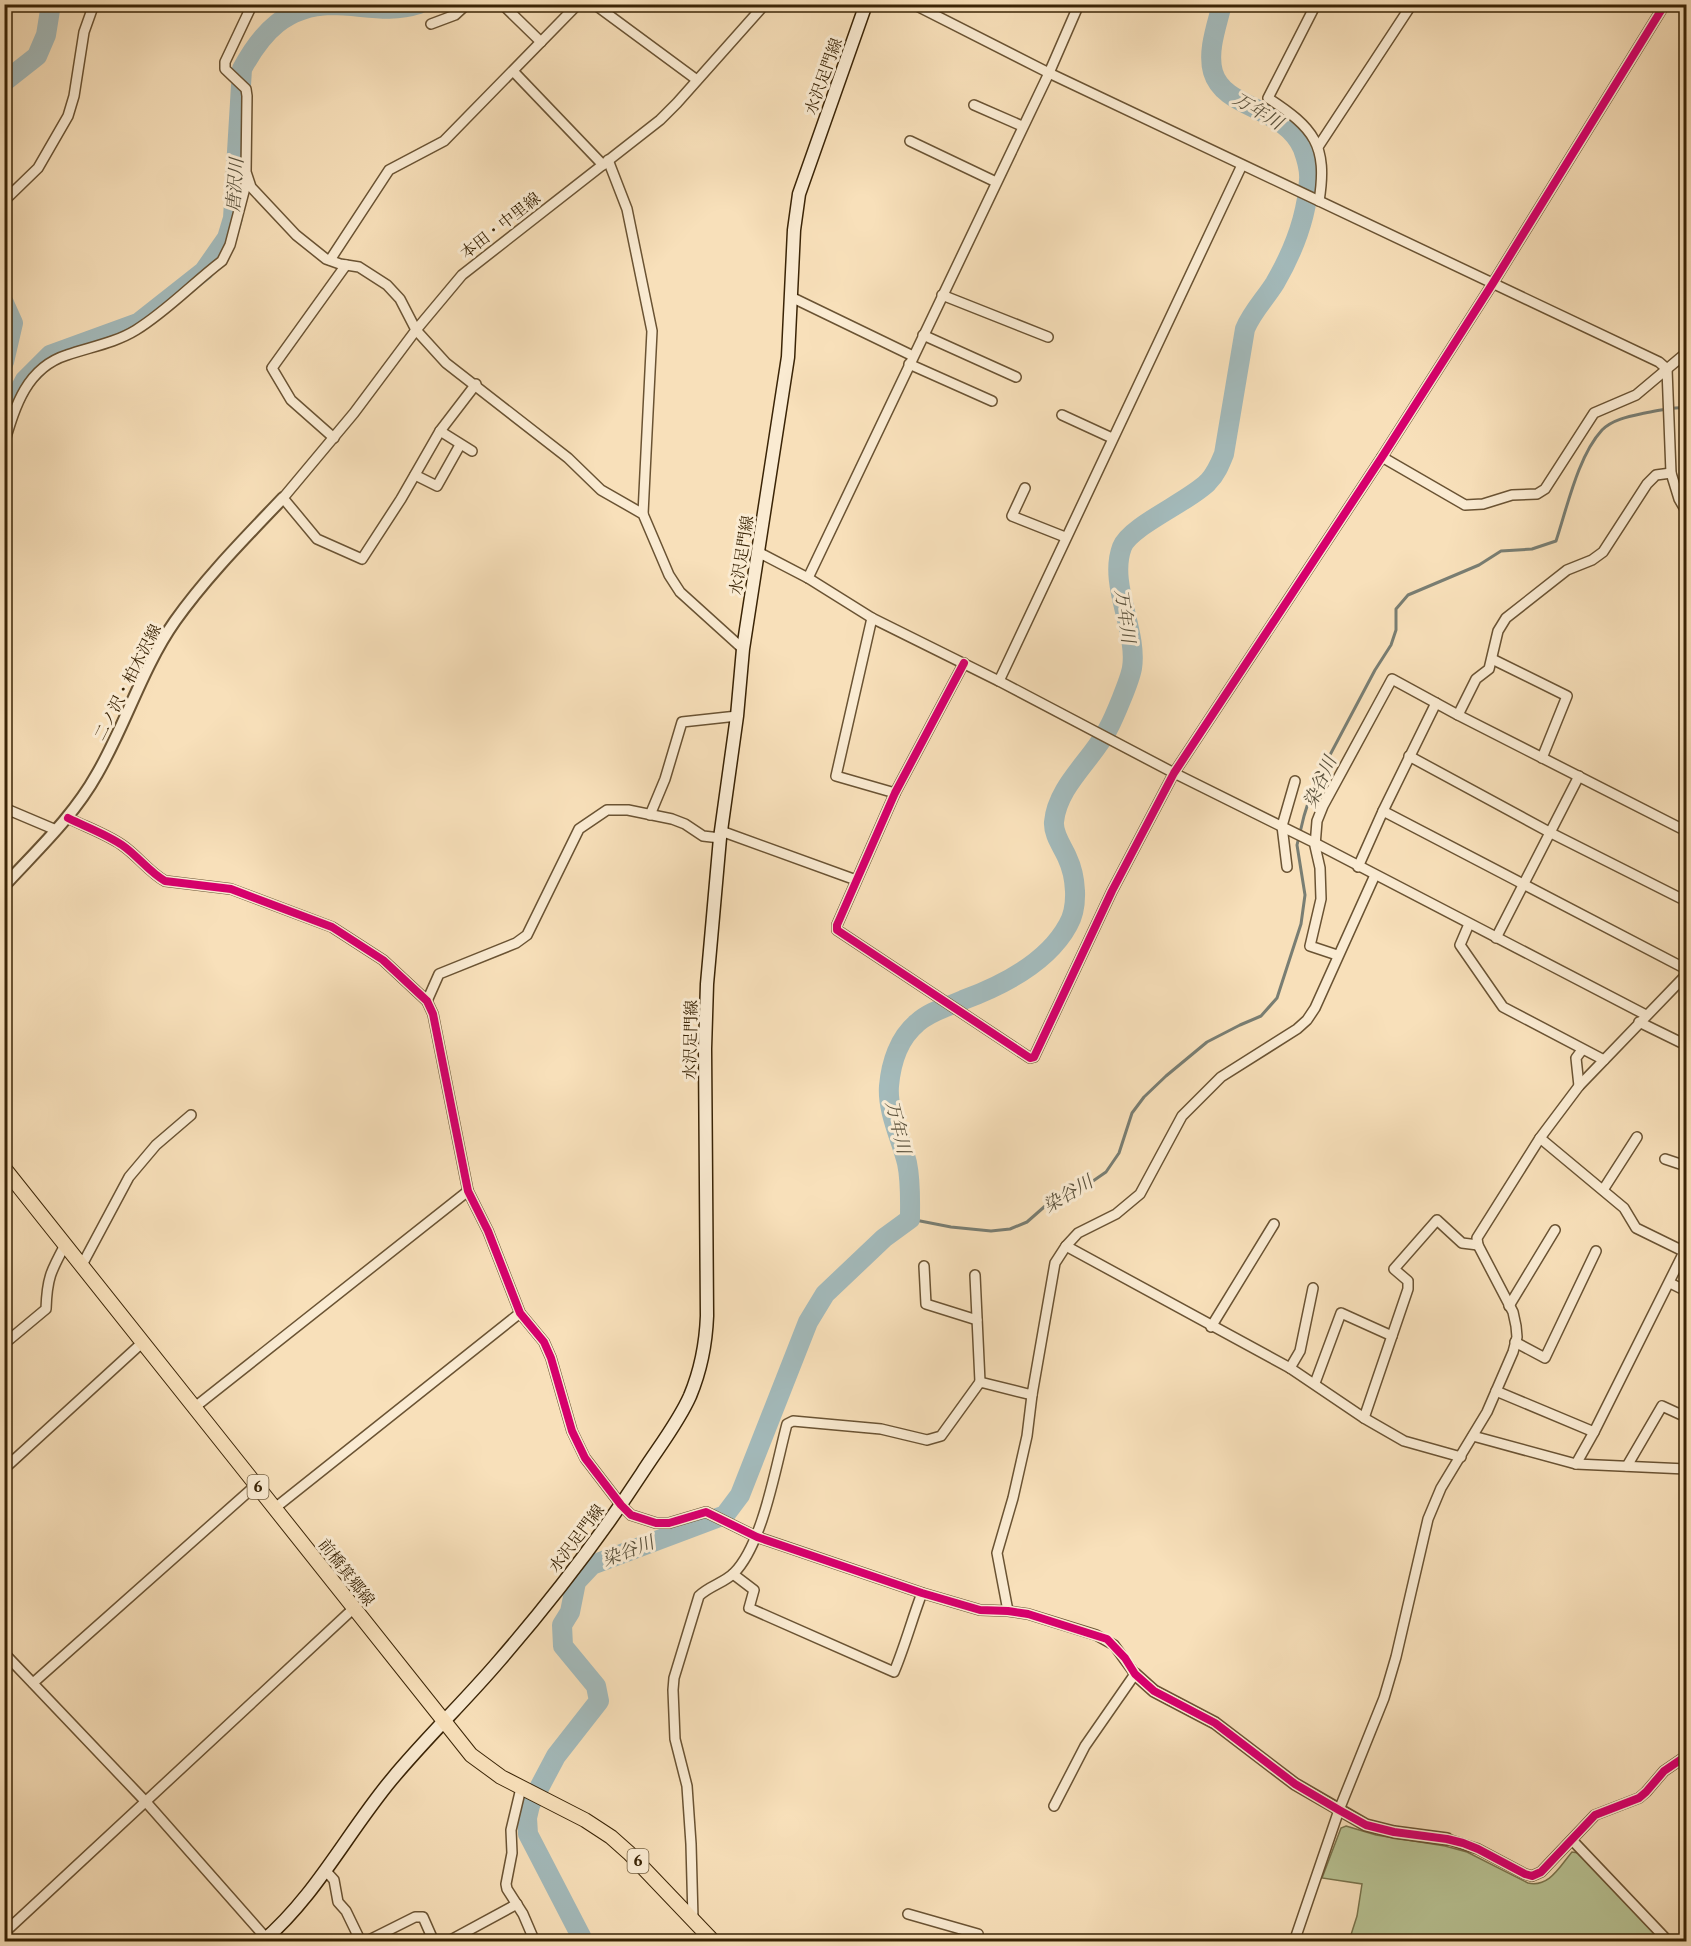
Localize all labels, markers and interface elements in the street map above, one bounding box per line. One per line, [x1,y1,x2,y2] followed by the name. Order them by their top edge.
[800,35,846,117] street label: 水沢足門線
[1229,88,1289,135] water label: 万年川
[222,155,248,213] water label: 唐沢川
[456,188,544,262] street label: 本田・中里線
[725,514,757,596] street label: 水沢足門線
[1110,588,1140,646] water label: 万年川
[89,620,165,744] street label: 二ノ沢・柏木沢線
[1299,751,1342,811] water label: 染谷川
[679,1000,701,1080] street label: 水沢足門線
[881,1098,916,1158] water label: 万年川
[1039,1170,1099,1217] water label: 染谷川
[248,1475,268,1499] road number: 6
[544,1500,608,1576] street label: 水沢足門線
[599,1530,659,1571] water label: 染谷川
[314,1534,380,1610] street label: 前橋箕郷線
[628,1849,648,1873] road number: 6

